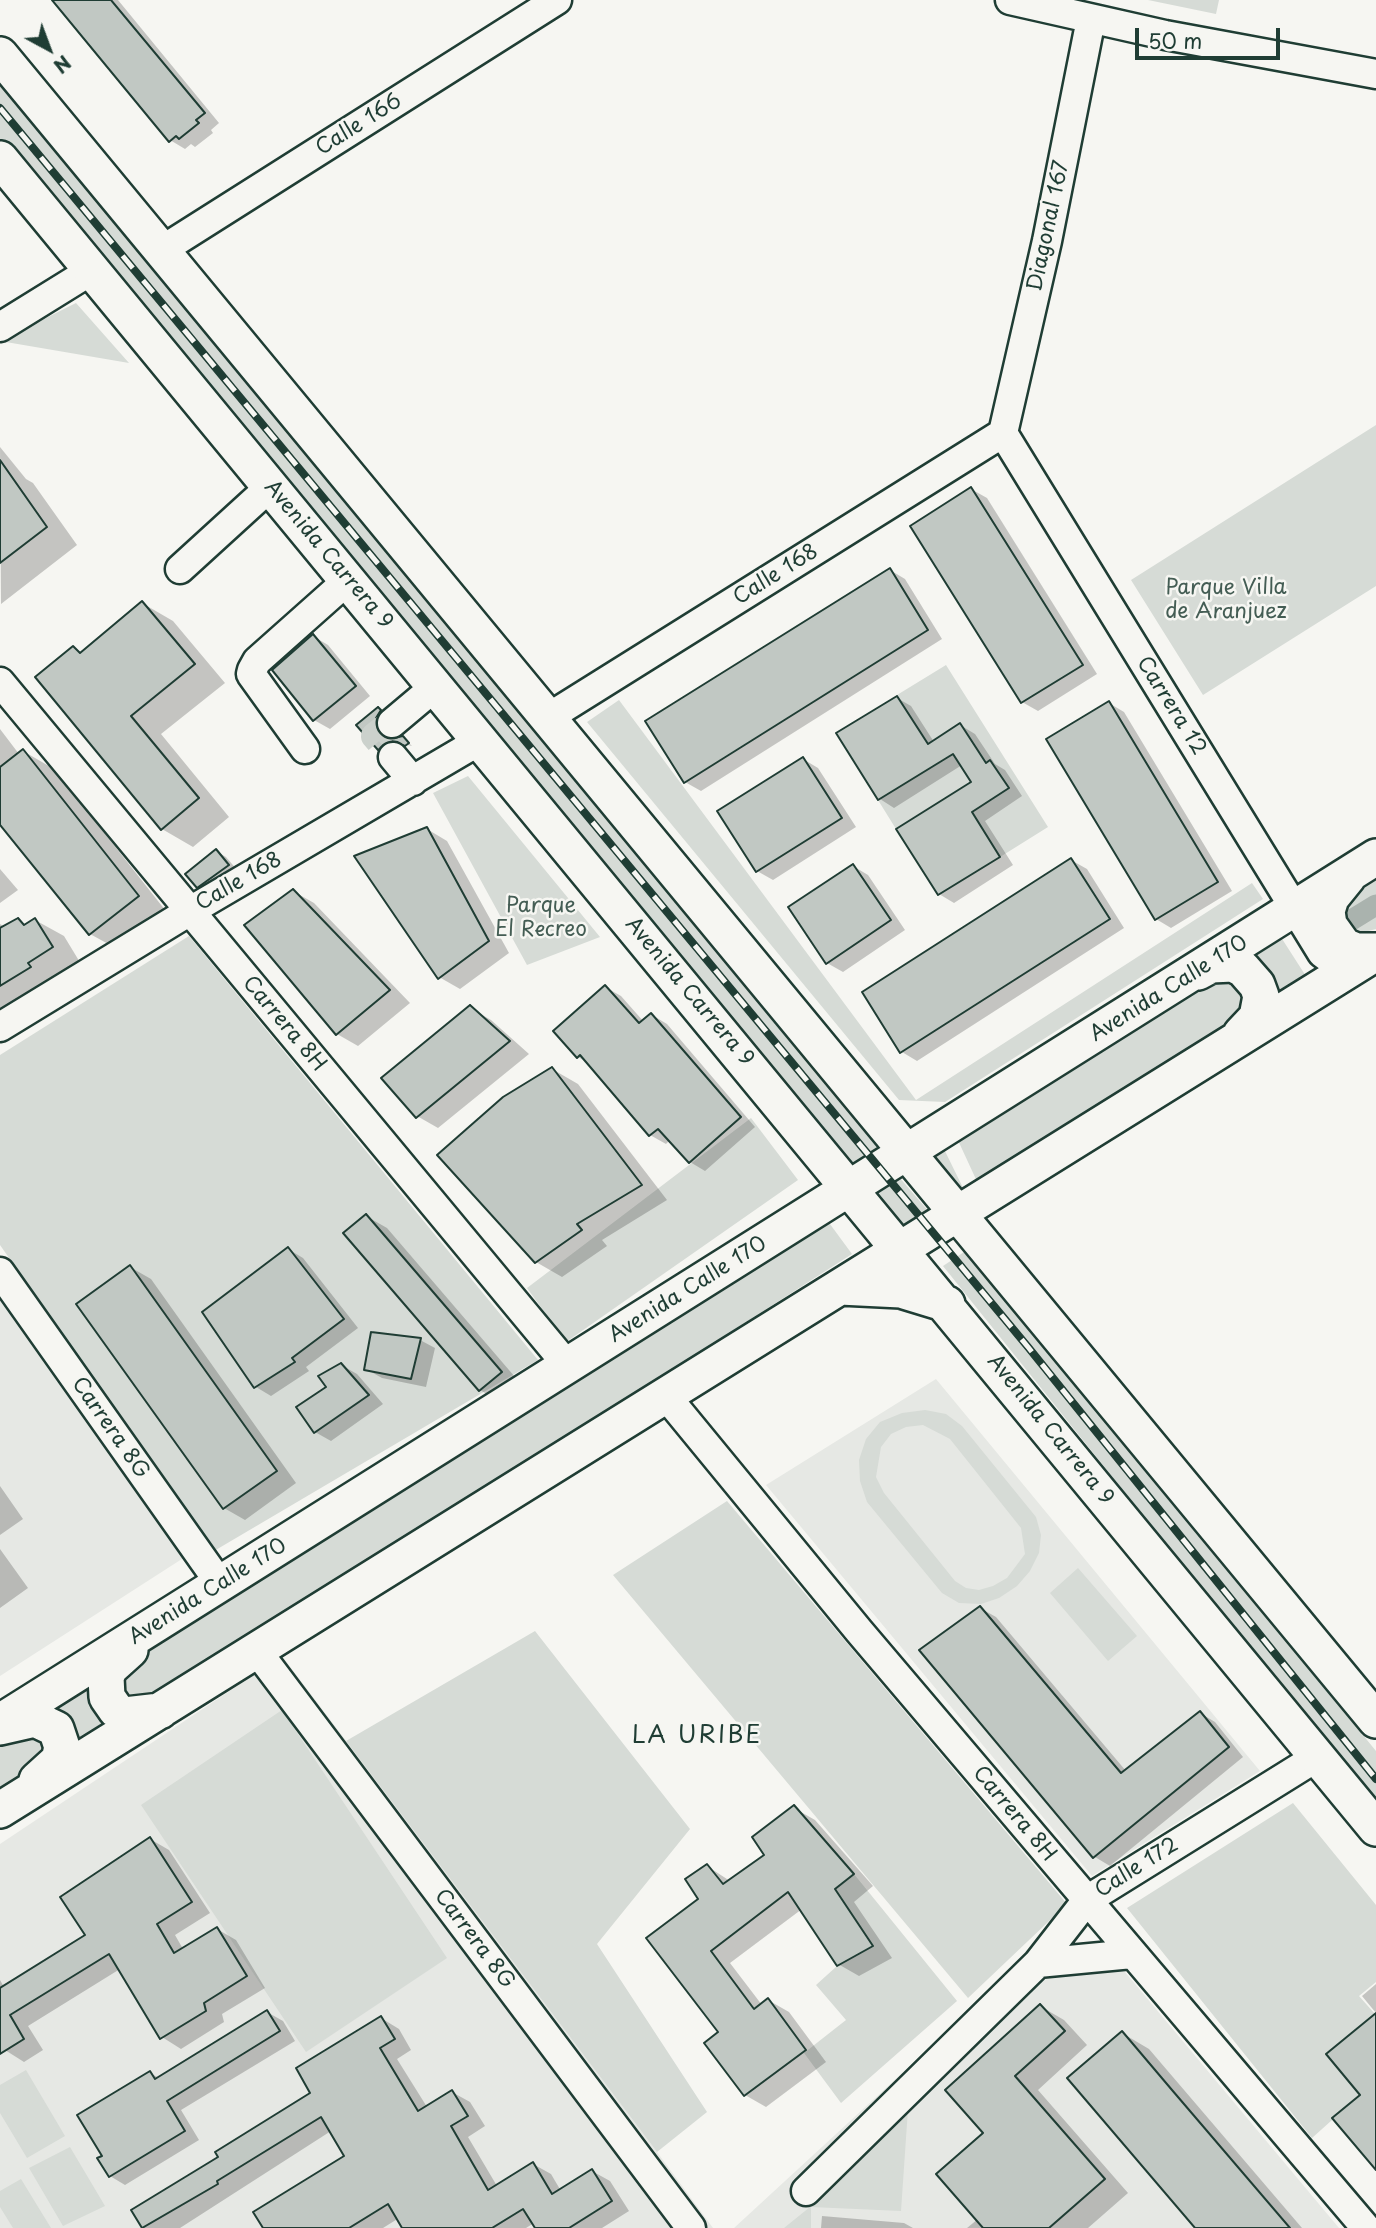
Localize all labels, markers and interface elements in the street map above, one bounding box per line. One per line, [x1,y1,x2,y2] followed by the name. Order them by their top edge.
[14,14,84,84] north arrow
[1138,14,1283,58] scale bar
[1148,24,1202,56] text: 50 m
[48,49,78,80] text: N
[311,89,407,161] street label: Calle 166
[1023,158,1075,294] street label: Diagonal 167
[258,475,398,635] street label: Avenida Carrera 9
[729,539,823,611] street label: Calle 168
[1165,575,1287,625] park label: Parque Villa de Aranjuez
[1131,652,1211,760] street label: Carrera 12
[192,847,286,917] street label: Calle 168
[495,893,587,943] park label: Parque El Recreo
[619,912,759,1072] street label: Avenida Carrera 9
[1086,930,1252,1048] street label: Avenida Calle 170
[237,971,331,1077] street label: Carrera 8H
[605,1231,771,1349] street label: Avenida Calle 170
[982,1350,1118,1510] street label: Avenida Carrera 9
[66,1372,154,1484] street label: Carrera 8G
[125,1533,291,1651] street label: Avenida Calle 170
[634,1722,760,1750] district label: LA URIBE
[967,1761,1061,1867] street label: Carrera 8H
[1091,1833,1183,1903] street label: Calle 172
[428,1884,520,1994] street label: Carrera 8G

